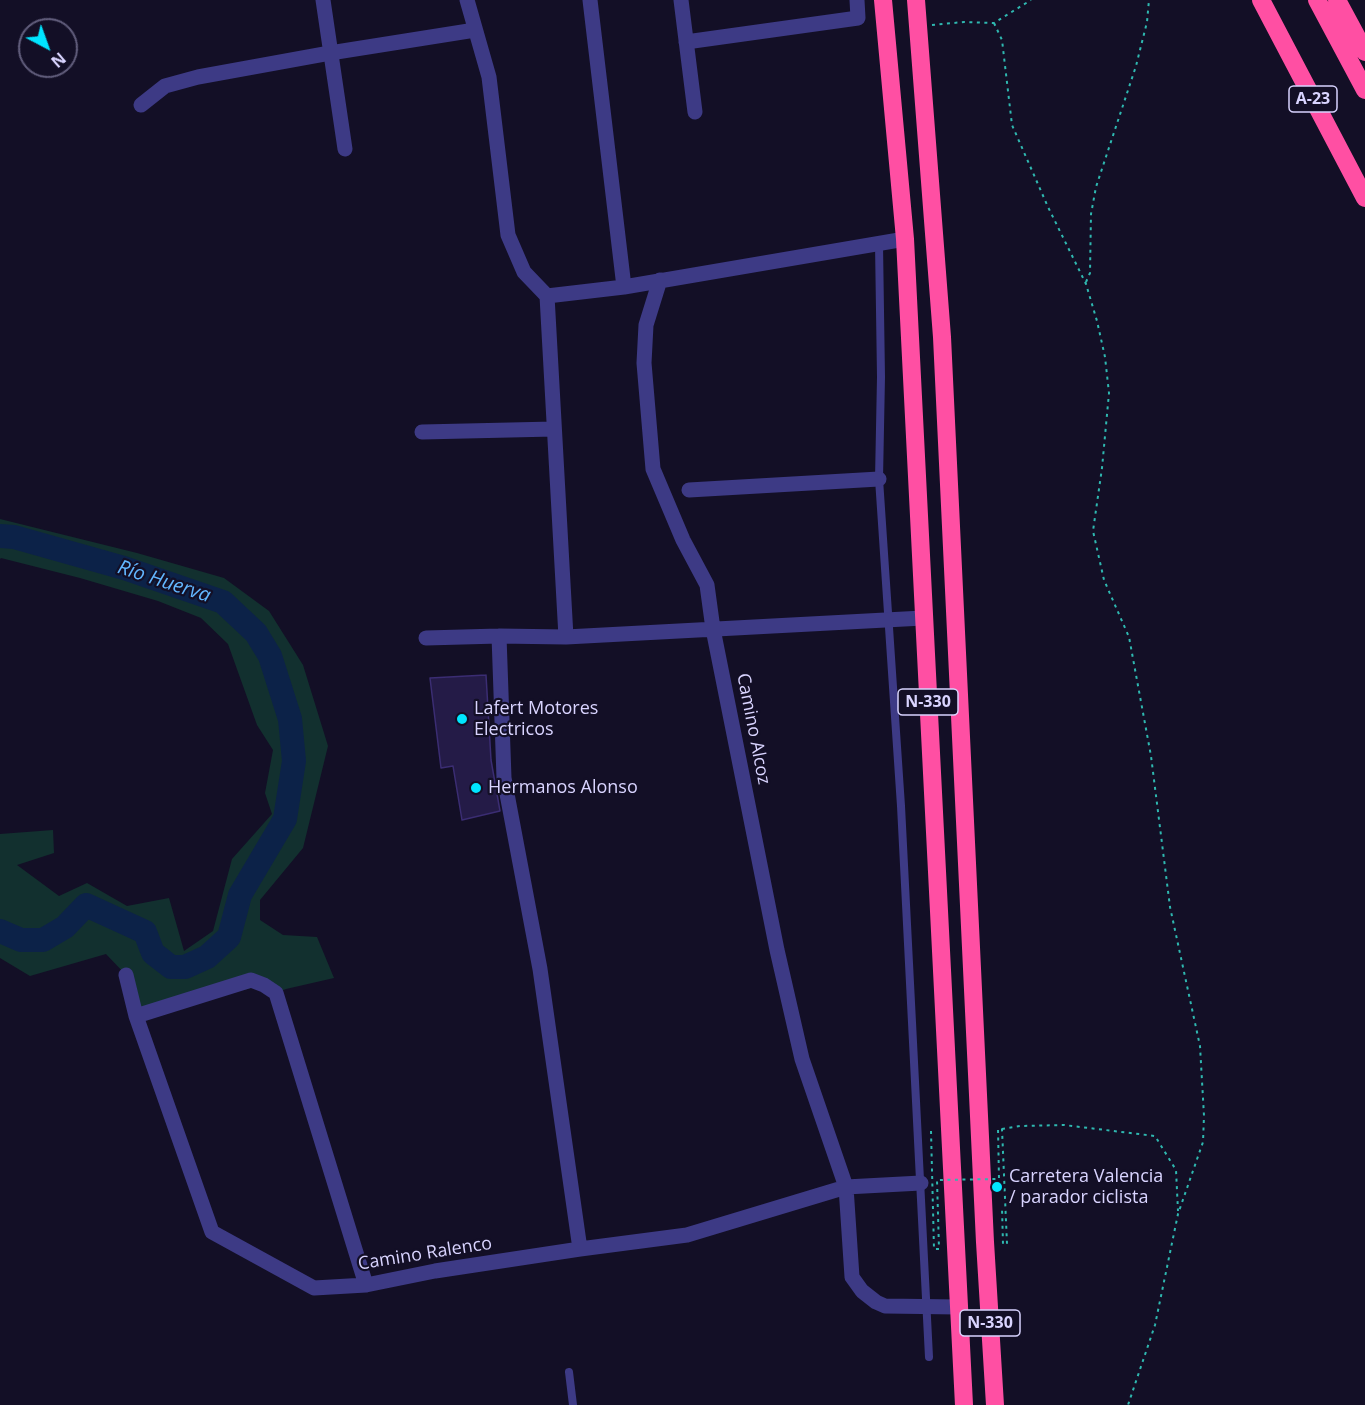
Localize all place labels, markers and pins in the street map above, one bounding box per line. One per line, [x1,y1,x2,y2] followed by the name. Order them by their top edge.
[474,698,598,740] place label: Lafert Motores Electricos
[455,712,469,726] marker: Lafert Motores Electricos
[488,777,638,799] place label: Hermanos Alonso
[469,781,483,795] marker: Hermanos Alonso
[1009,1166,1163,1208] place label: Carretera Valencia / parador ciclista
[990,1180,1004,1194] marker: Carretera Valencia / parador ciclista

